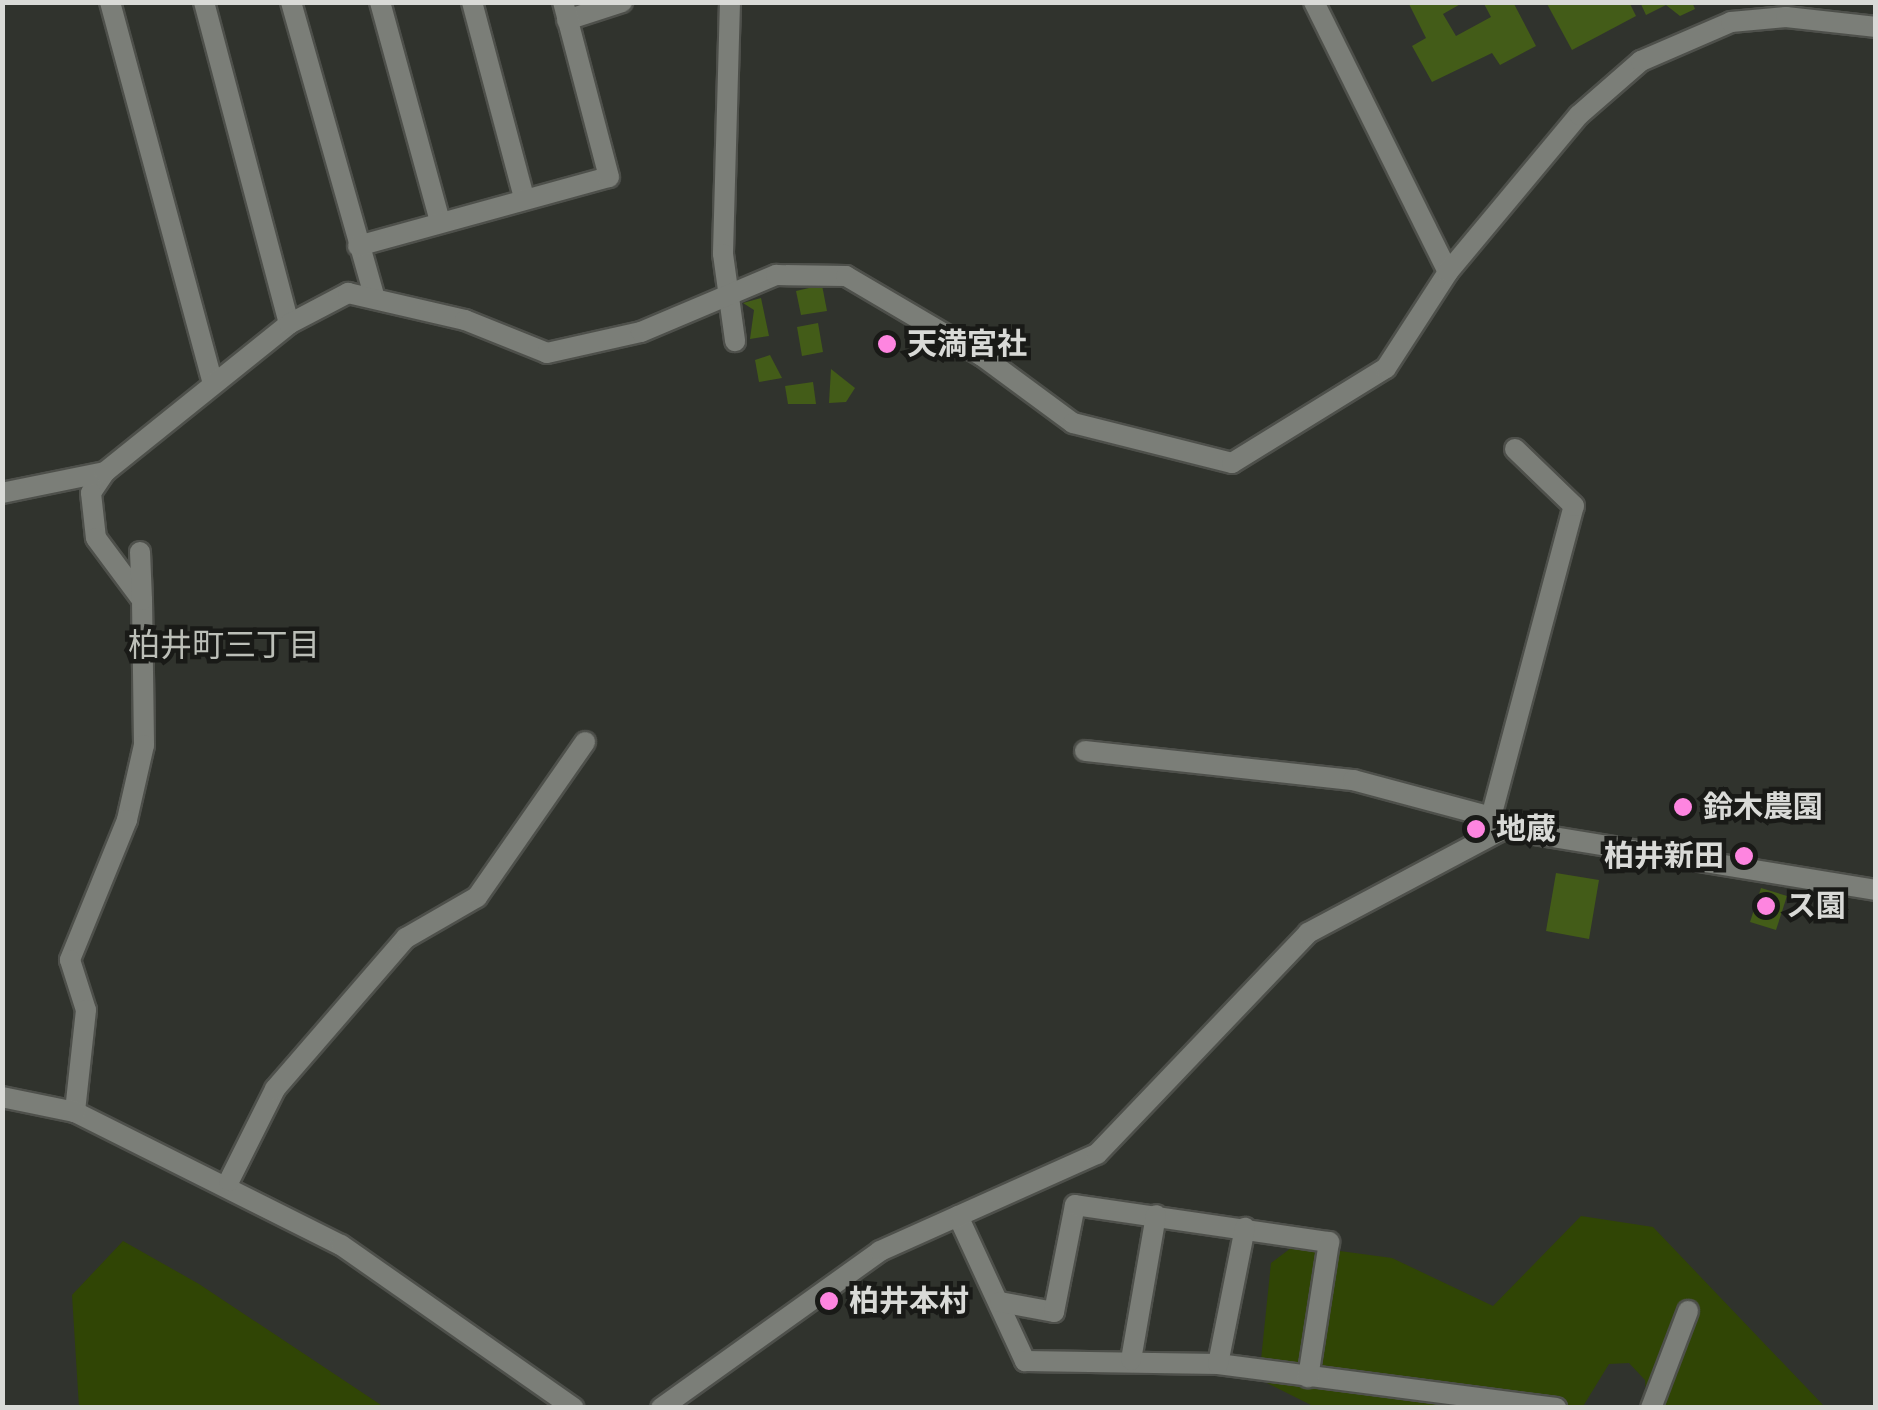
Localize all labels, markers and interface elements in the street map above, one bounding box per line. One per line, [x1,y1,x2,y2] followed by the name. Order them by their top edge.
[907,326,1027,362] place label: 天満宮社
[876,333,898,355] marker: 天満宮社
[128,626,320,664] district label: 柏井町三丁目
[1703,789,1823,825] place label: 鈴木農園
[1672,796,1694,818] marker: 鈴木農園
[1496,811,1556,847] place label: 地蔵
[1465,818,1487,840] marker: 地蔵
[1604,838,1724,874] place label: 柏井新田
[1733,845,1755,867] marker: 柏井新田
[1786,888,1846,924] place label: ス園
[1755,895,1777,917] marker: ス園
[849,1283,969,1319] place label: 柏井本村
[818,1290,840,1312] marker: 柏井本村

